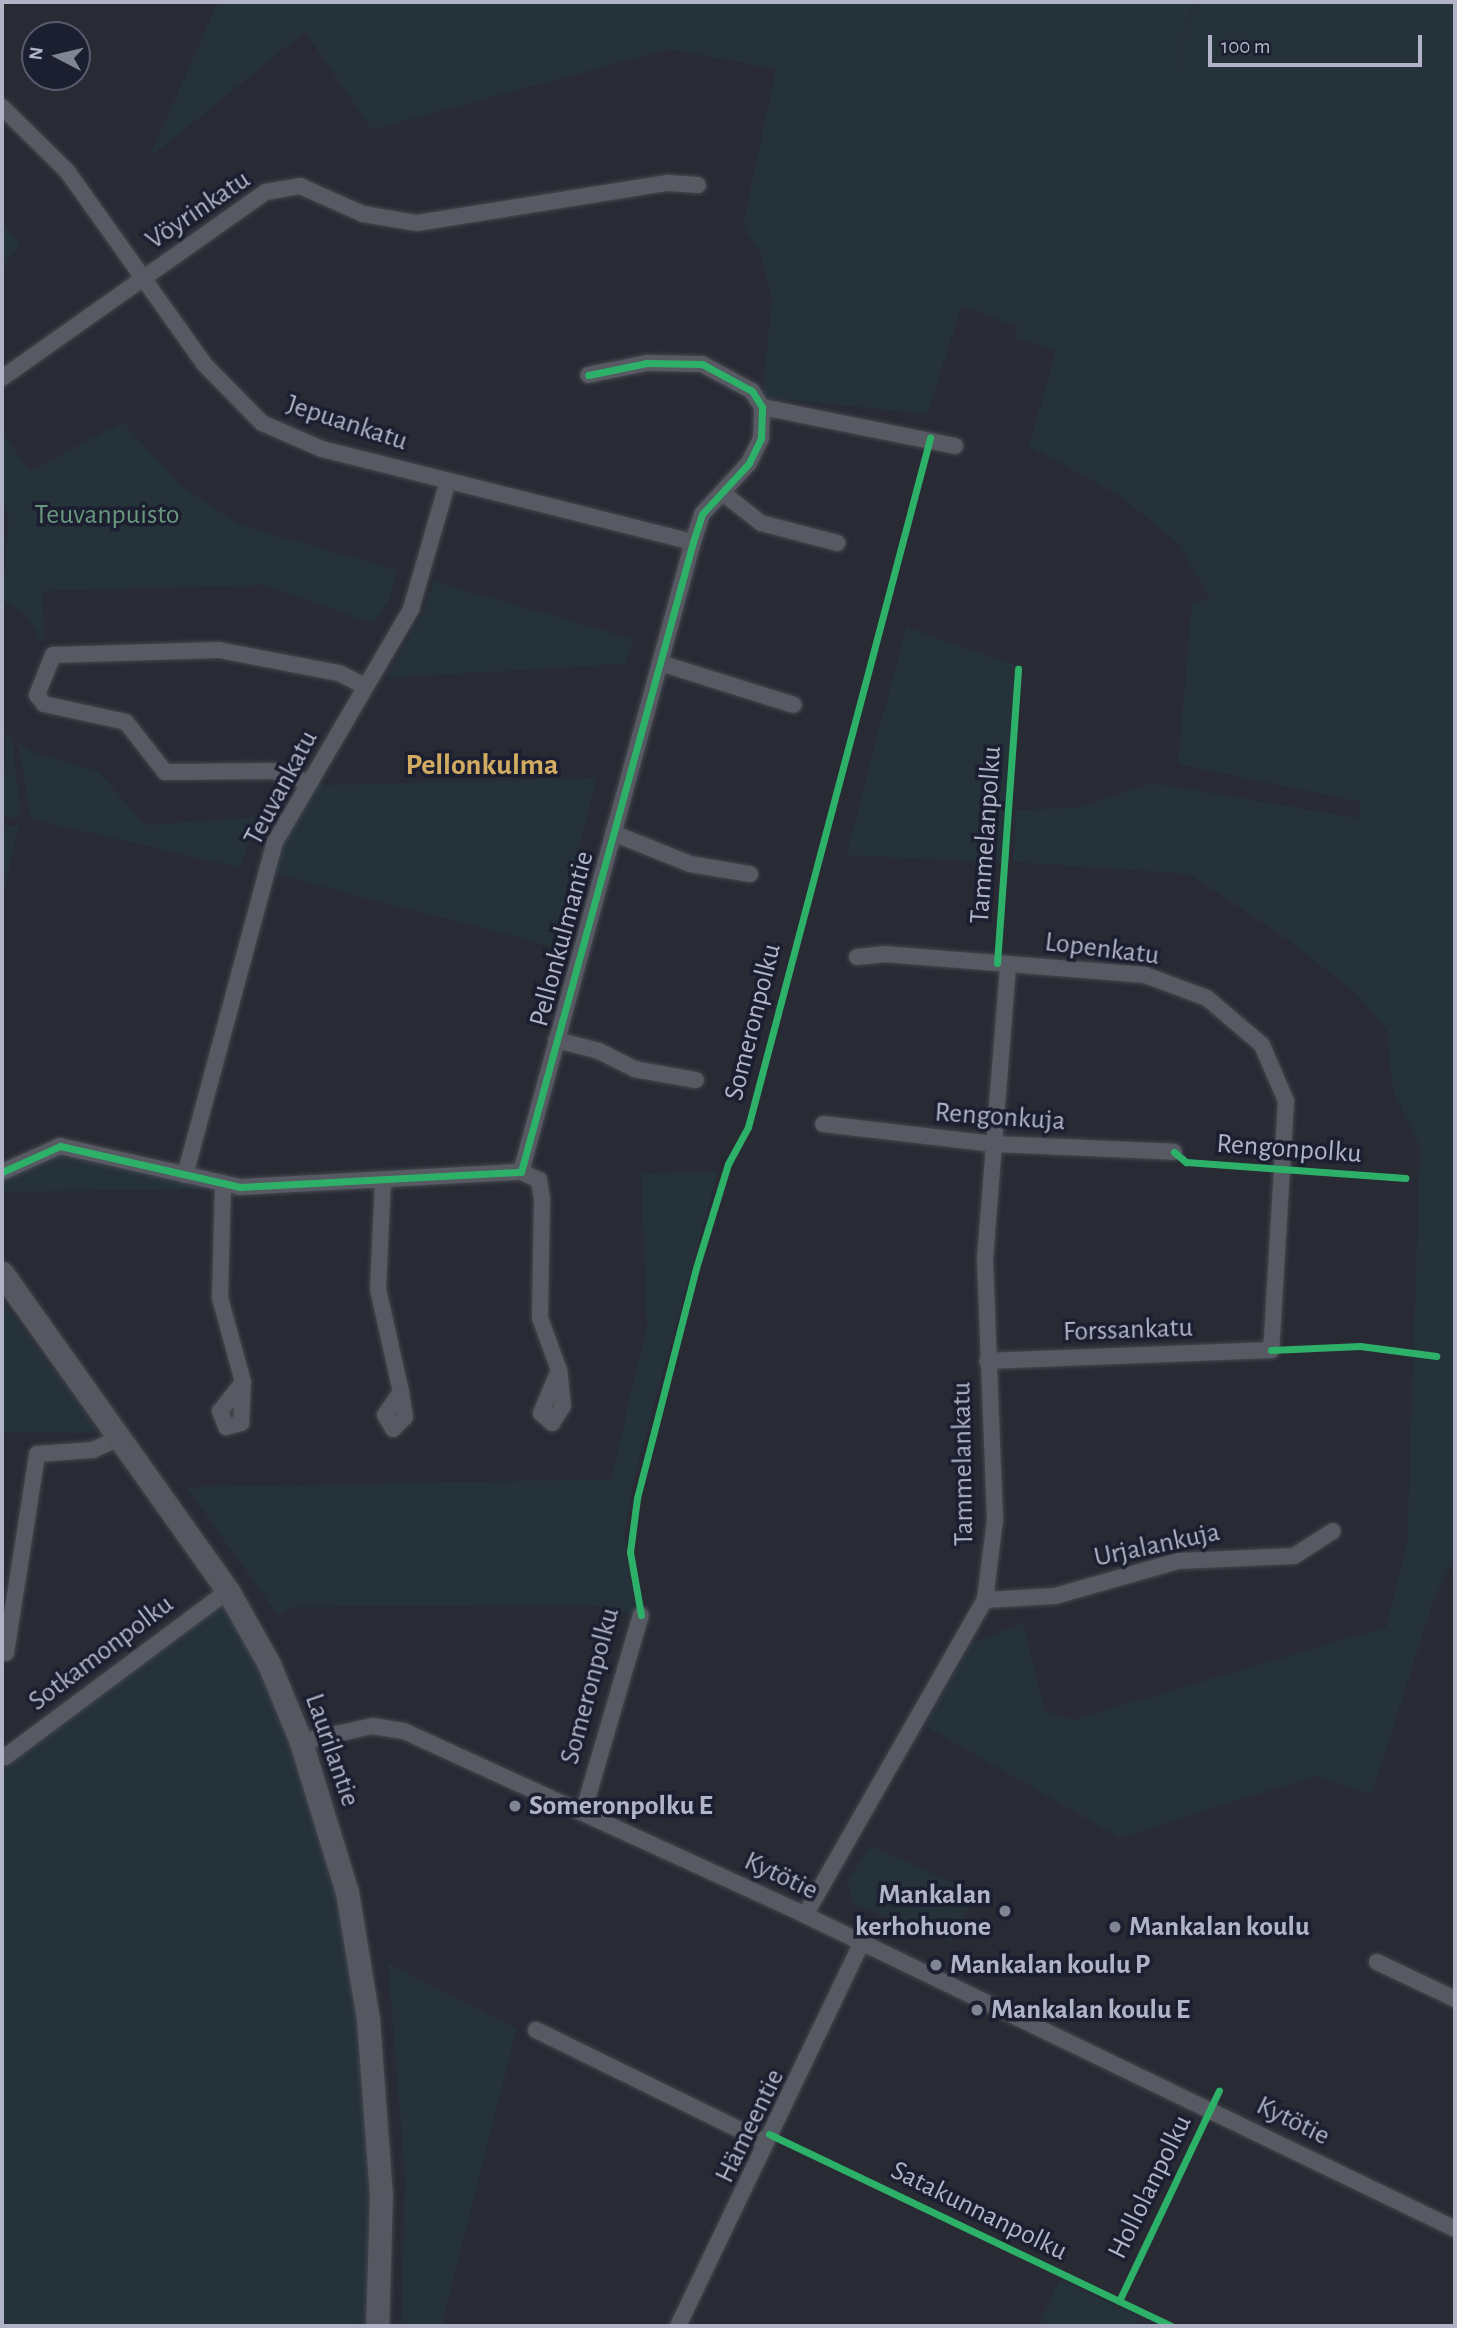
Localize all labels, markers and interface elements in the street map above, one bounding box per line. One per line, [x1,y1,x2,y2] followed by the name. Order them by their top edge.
[21,21,91,91] north arrow
[1212,21,1426,65] scale bar
[1221,36,1271,57] text: 100 m
[26,46,47,61] text: N
[139,163,257,257] street label: Vöyrinkatu
[282,388,412,458] street label: Jepuankatu
[34,498,180,532] park label: Teuvanpuisto
[237,725,325,851] street label: Teuvankatu
[963,745,1009,925] street label: Tammelanpolku
[405,747,559,783] district label: Pellonkulma
[522,848,602,1030] street label: Pellonkulmantie
[1043,925,1161,973] street label: Lopenkatu
[717,940,789,1104] street label: Someronpolku
[934,1096,1066,1138] street label: Rengonkuja
[1215,1127,1363,1171] street label: Rengonpolku
[1063,1311,1193,1349] street label: Forssankatu
[945,1382,981,1546] street label: Tammelankatu
[1091,1515,1223,1575] street label: Urjalankuja
[22,1588,180,1718] street label: Sotkamonpolku
[553,1604,627,1768] street label: Someronpolku
[297,1689,367,1811] street label: Laurilantie
[529,1789,713,1823] place label: Someronpolku E
[507,1798,523,1814] marker: Someronpolku E
[739,1844,823,1908] street label: Kytötie
[855,1878,991,1944] place label: Mankalan kerhohuone
[997,1903,1013,1919] marker: Mankalan kerhohuone
[1129,1910,1310,1944] place label: Mankalan koulu
[1107,1919,1123,1935] marker: Mankalan koulu
[950,1948,1150,1982] place label: Mankalan koulu P
[928,1957,944,1973] marker: Mankalan koulu P
[991,1993,1190,2027] place label: Mankalan koulu E
[969,2002,985,2018] marker: Mankalan koulu E
[708,2064,792,2188] street label: Hämeentie
[1251,2089,1335,2153] street label: Kytötie
[1101,2110,1199,2264] street label: Hollolanpolku
[885,2154,1073,2268] street label: Satakunnanpolku

